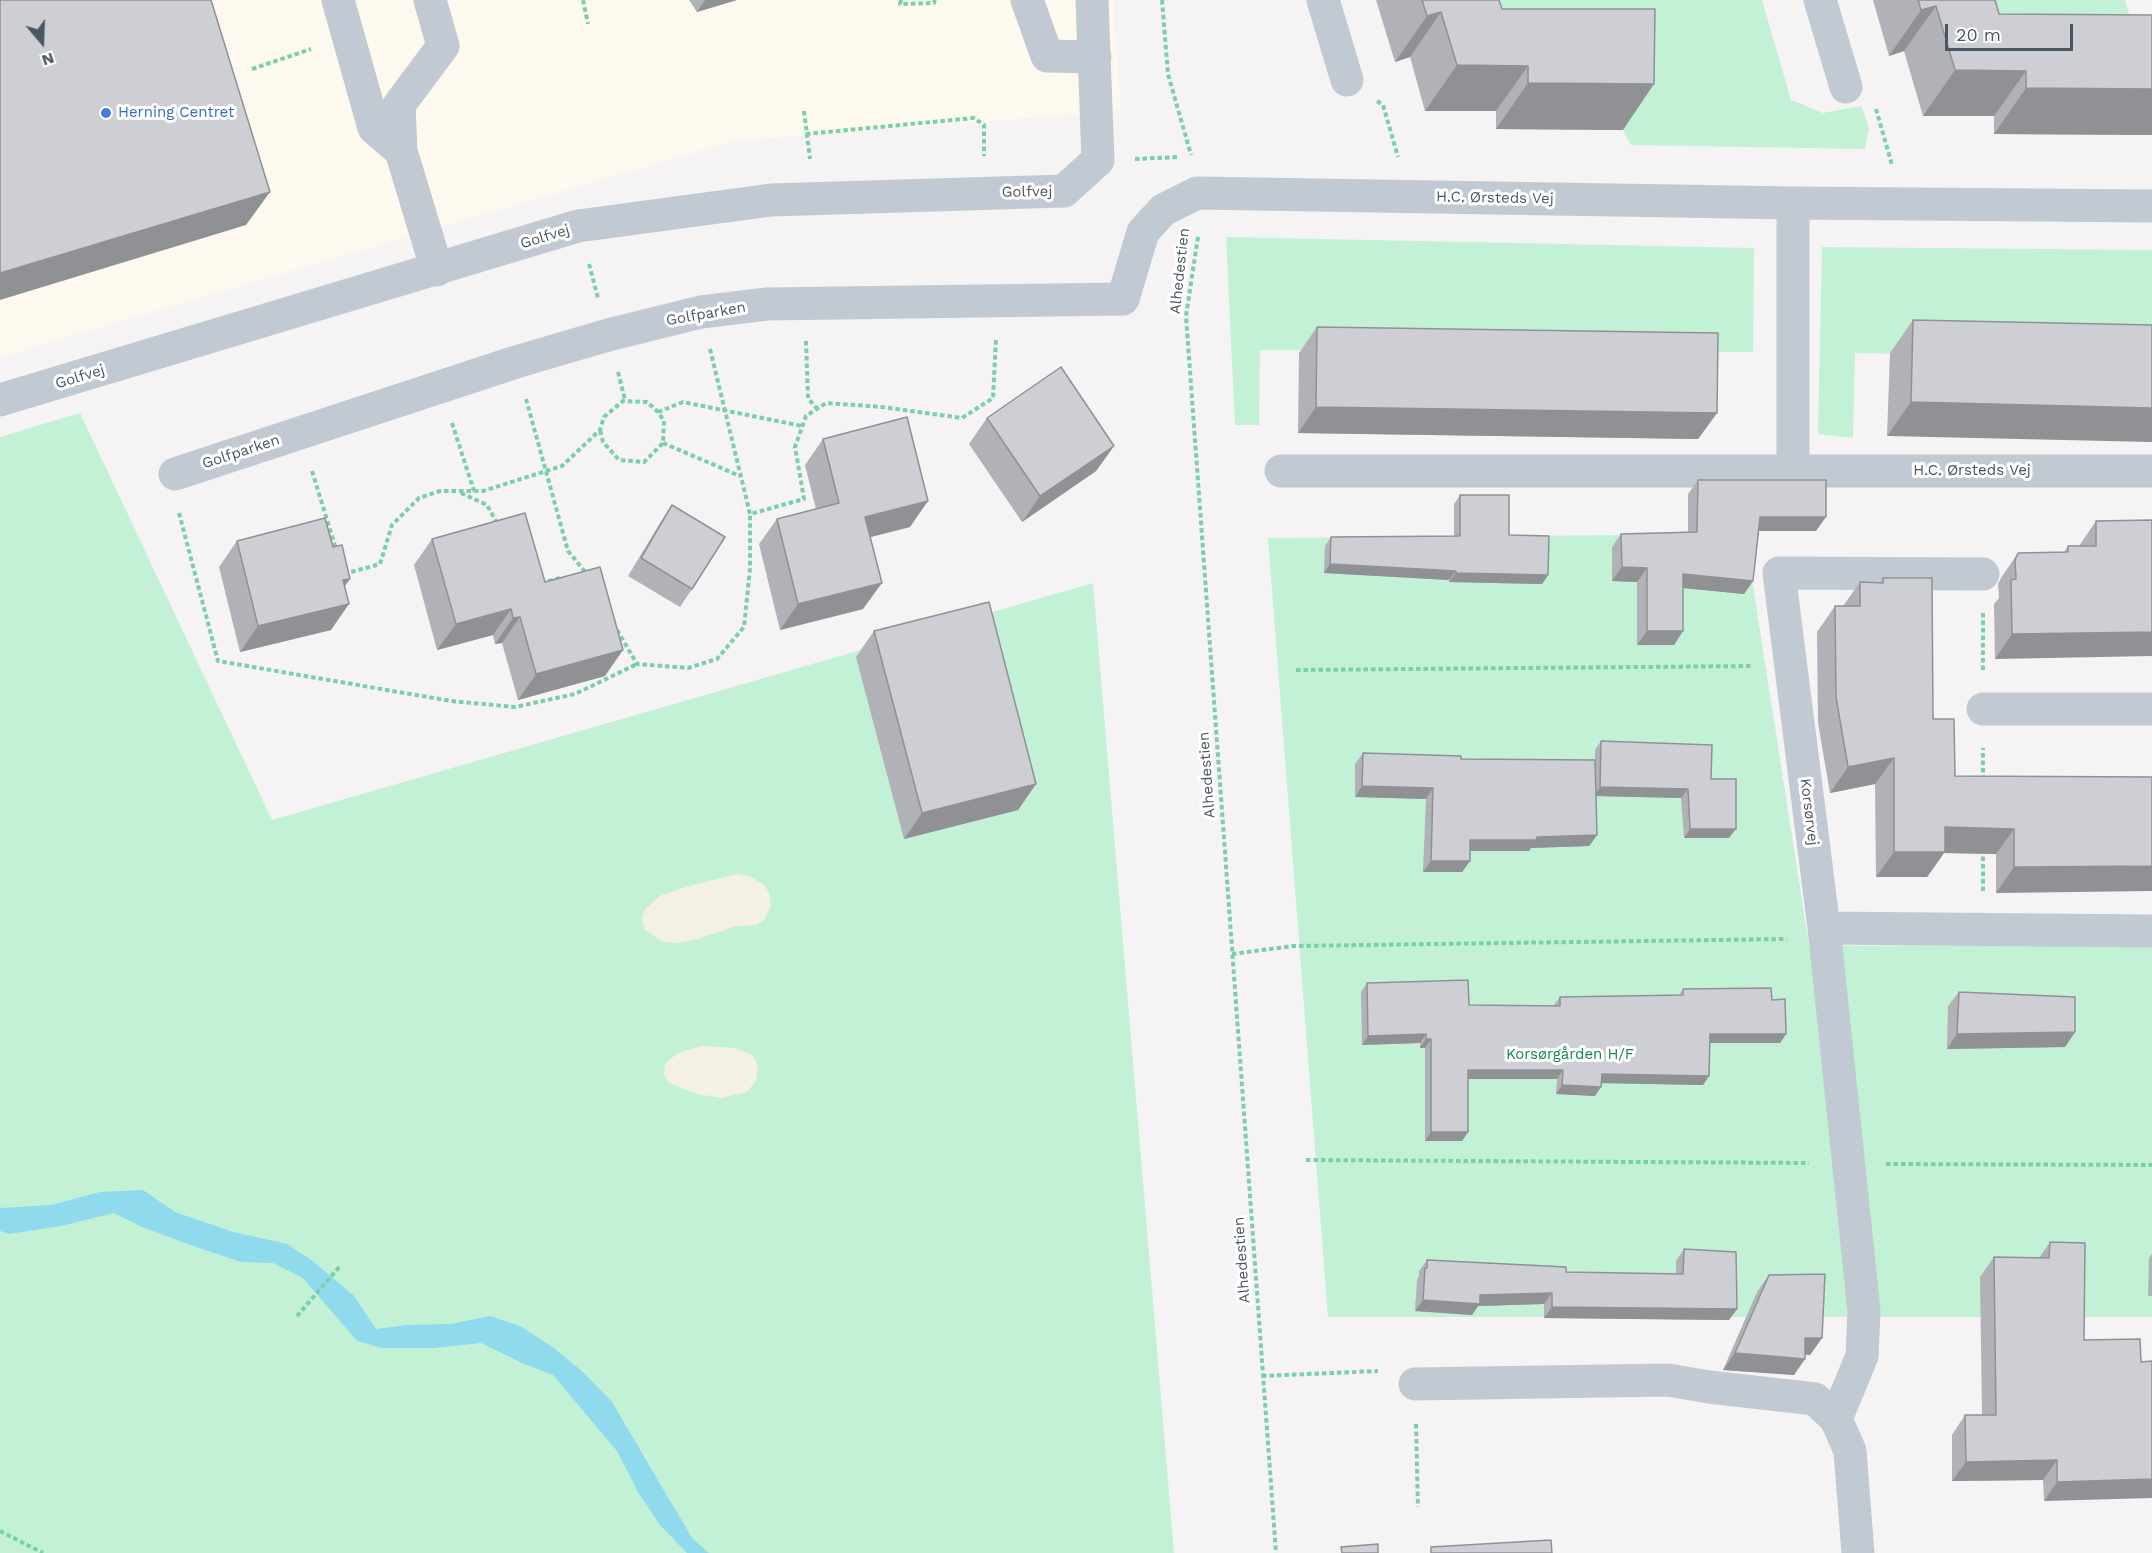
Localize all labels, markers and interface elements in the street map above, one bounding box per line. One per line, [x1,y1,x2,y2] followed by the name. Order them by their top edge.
[12,12,72,72] north arrow
[1948,12,2076,50] scale bar
[1956,24,2001,45] text: 20 m
[39,49,57,70] text: N
[118,104,234,122] place label: Herning Centret
[99,106,113,120] marker: Herning Centret
[1001,183,1053,201] street label: Golfvej
[1436,188,1554,208] street label: H.C. Ørsteds Vej
[518,221,572,253] street label: Golfvej
[1167,227,1193,315] street label: Alhedestien
[665,298,747,330] street label: Golfparken
[53,361,107,393] street label: Golfvej
[200,431,282,473] street label: Golfparken
[1913,462,2031,480] street label: H.C. Ørsteds Vej
[1195,731,1219,819] street label: Alhedestien
[1796,777,1822,847] street label: Korsørvej
[1506,1046,1634,1064] park label: Korsørgården H/F
[1230,1216,1254,1304] street label: Alhedestien

